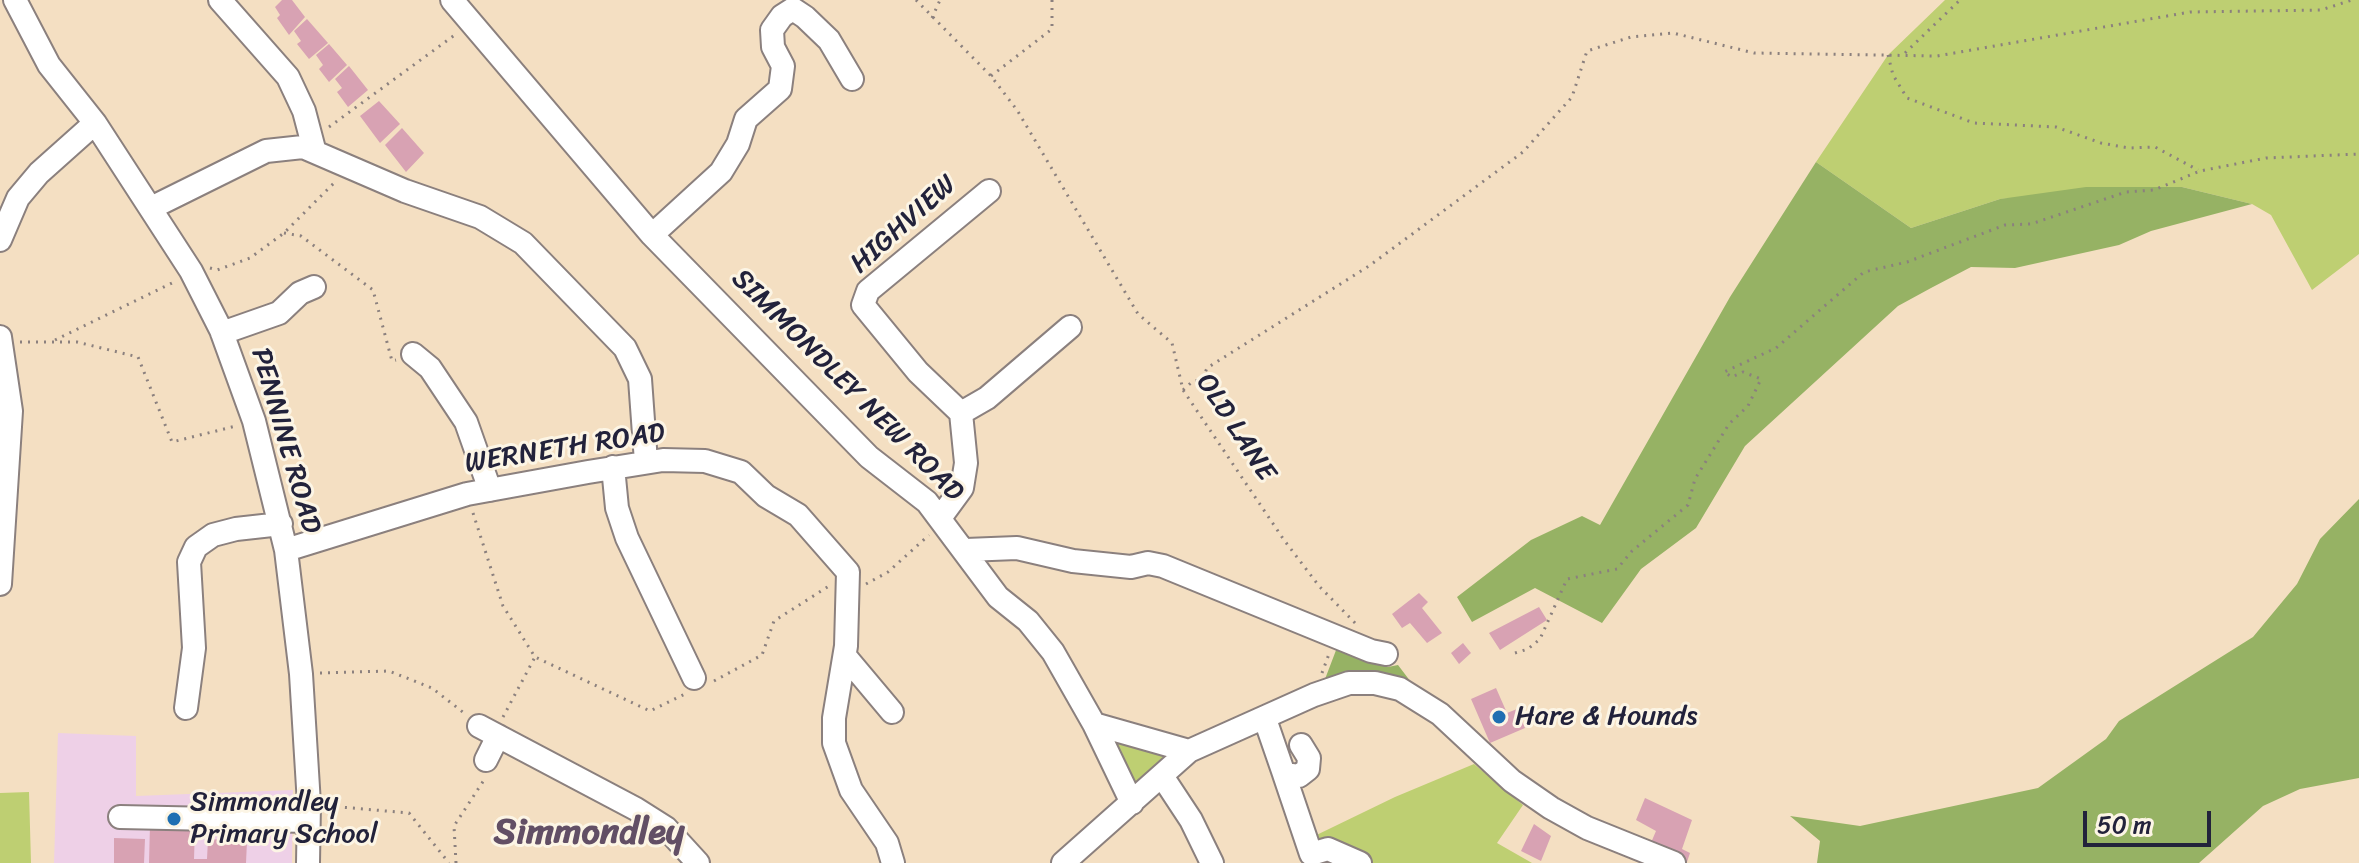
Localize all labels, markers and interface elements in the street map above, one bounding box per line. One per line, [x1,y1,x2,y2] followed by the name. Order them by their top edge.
[844,169,964,281] street label: HIGHVIEW
[724,263,970,509] street label: SIMMONDLEY NEW ROAD
[242,344,328,538] street label: PENNINE ROAD
[1188,368,1282,488] street label: OLD LANE
[463,417,667,481] street label: WERNETH ROAD
[1515,700,1697,734] place label: Hare & Hounds
[1490,708,1508,726] marker: Hare & Hounds
[190,786,378,852] place label: Simmondley Primary School
[2087,795,2215,845] scale bar
[2097,804,2152,846] text: 50 m
[165,810,183,828] marker: Simmondley Primary School
[494,812,684,856] district label: Simmondley

